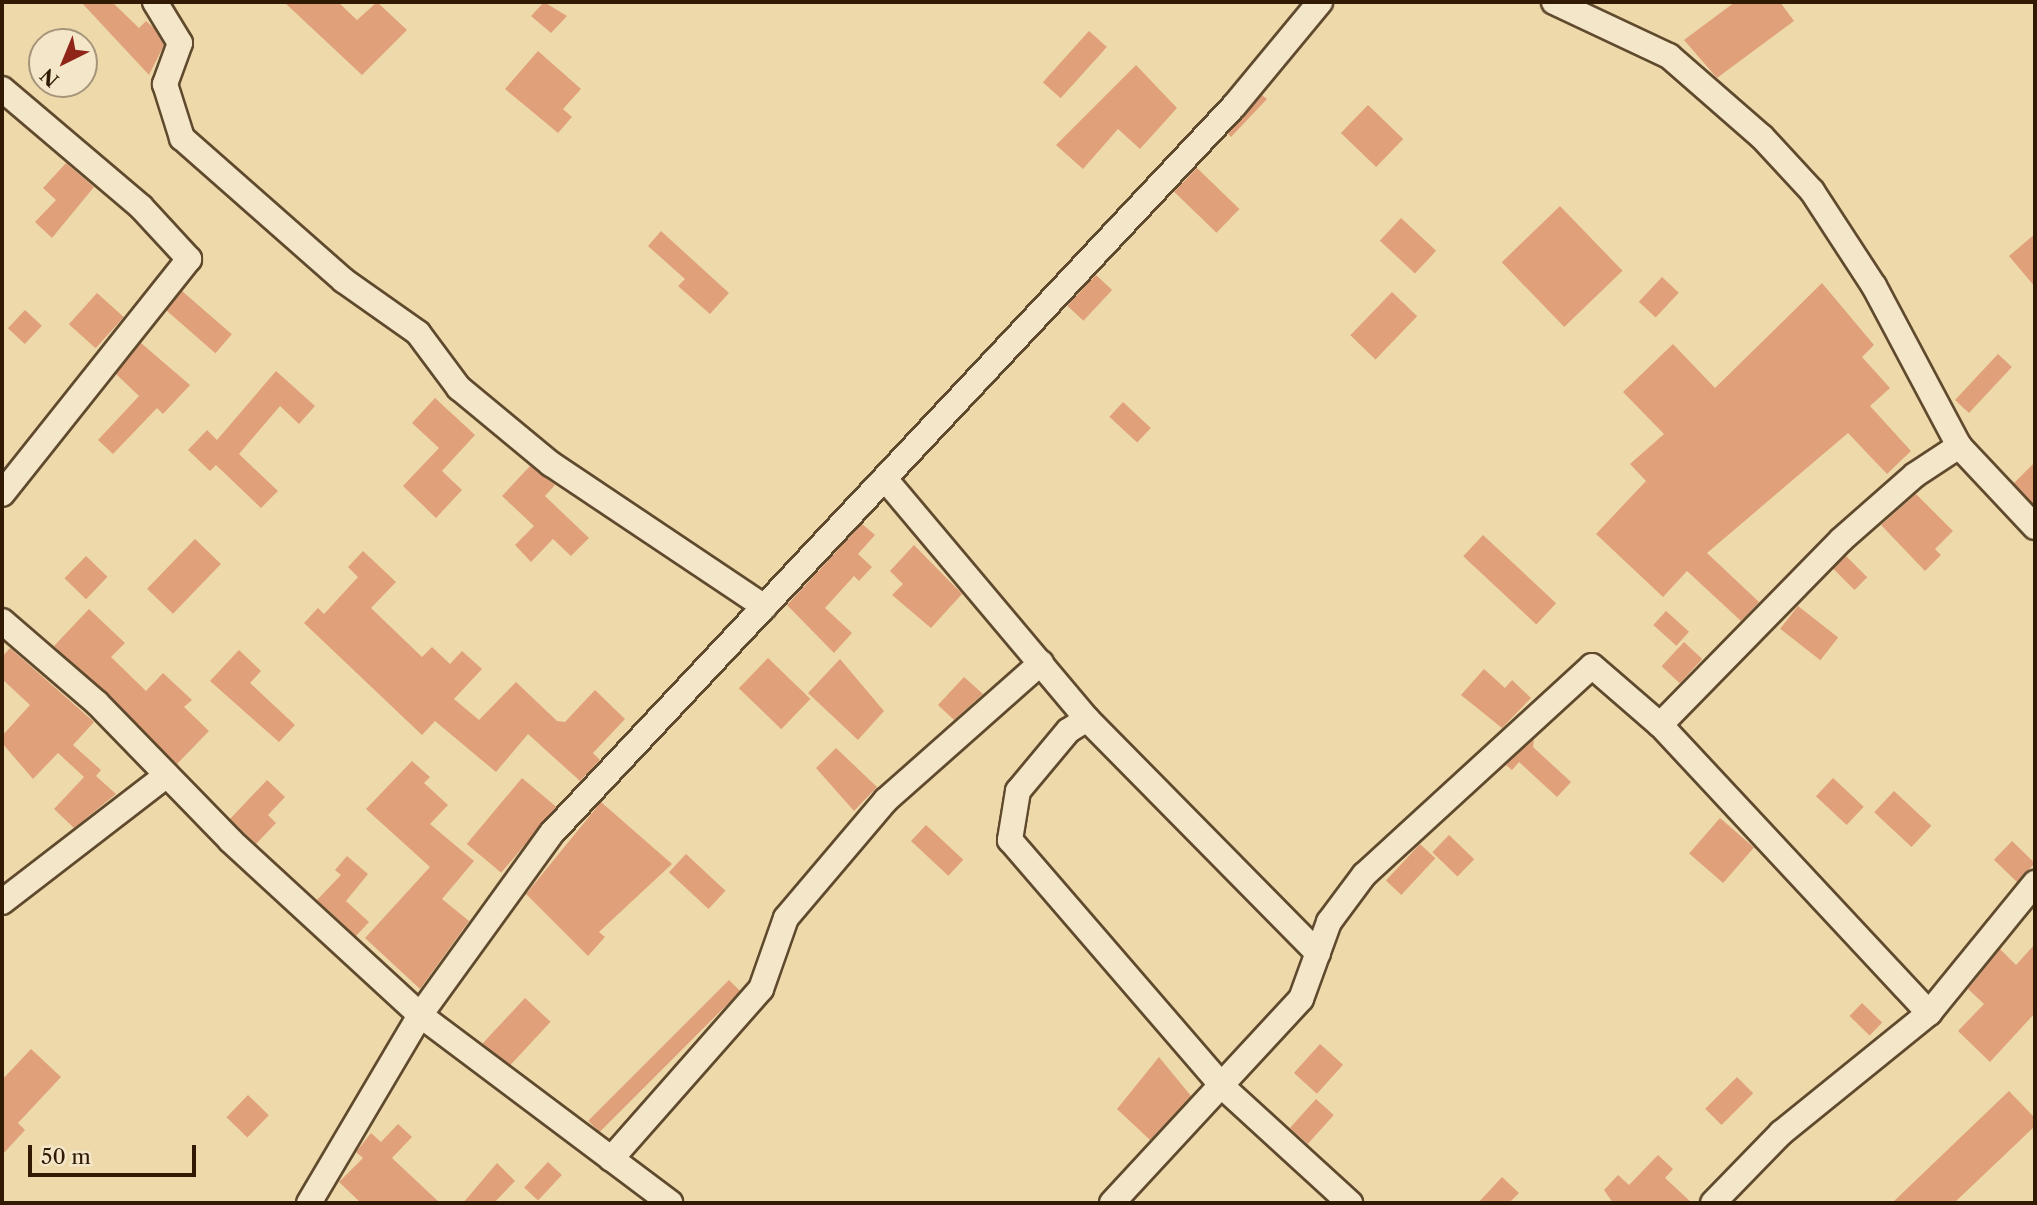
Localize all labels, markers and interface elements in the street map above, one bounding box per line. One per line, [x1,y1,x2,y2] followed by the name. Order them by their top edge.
[28,28,98,98] north arrow
[36,63,64,91] text: N
[32,1132,200,1176] scale bar
[41,1144,91,1169] text: 50 m

